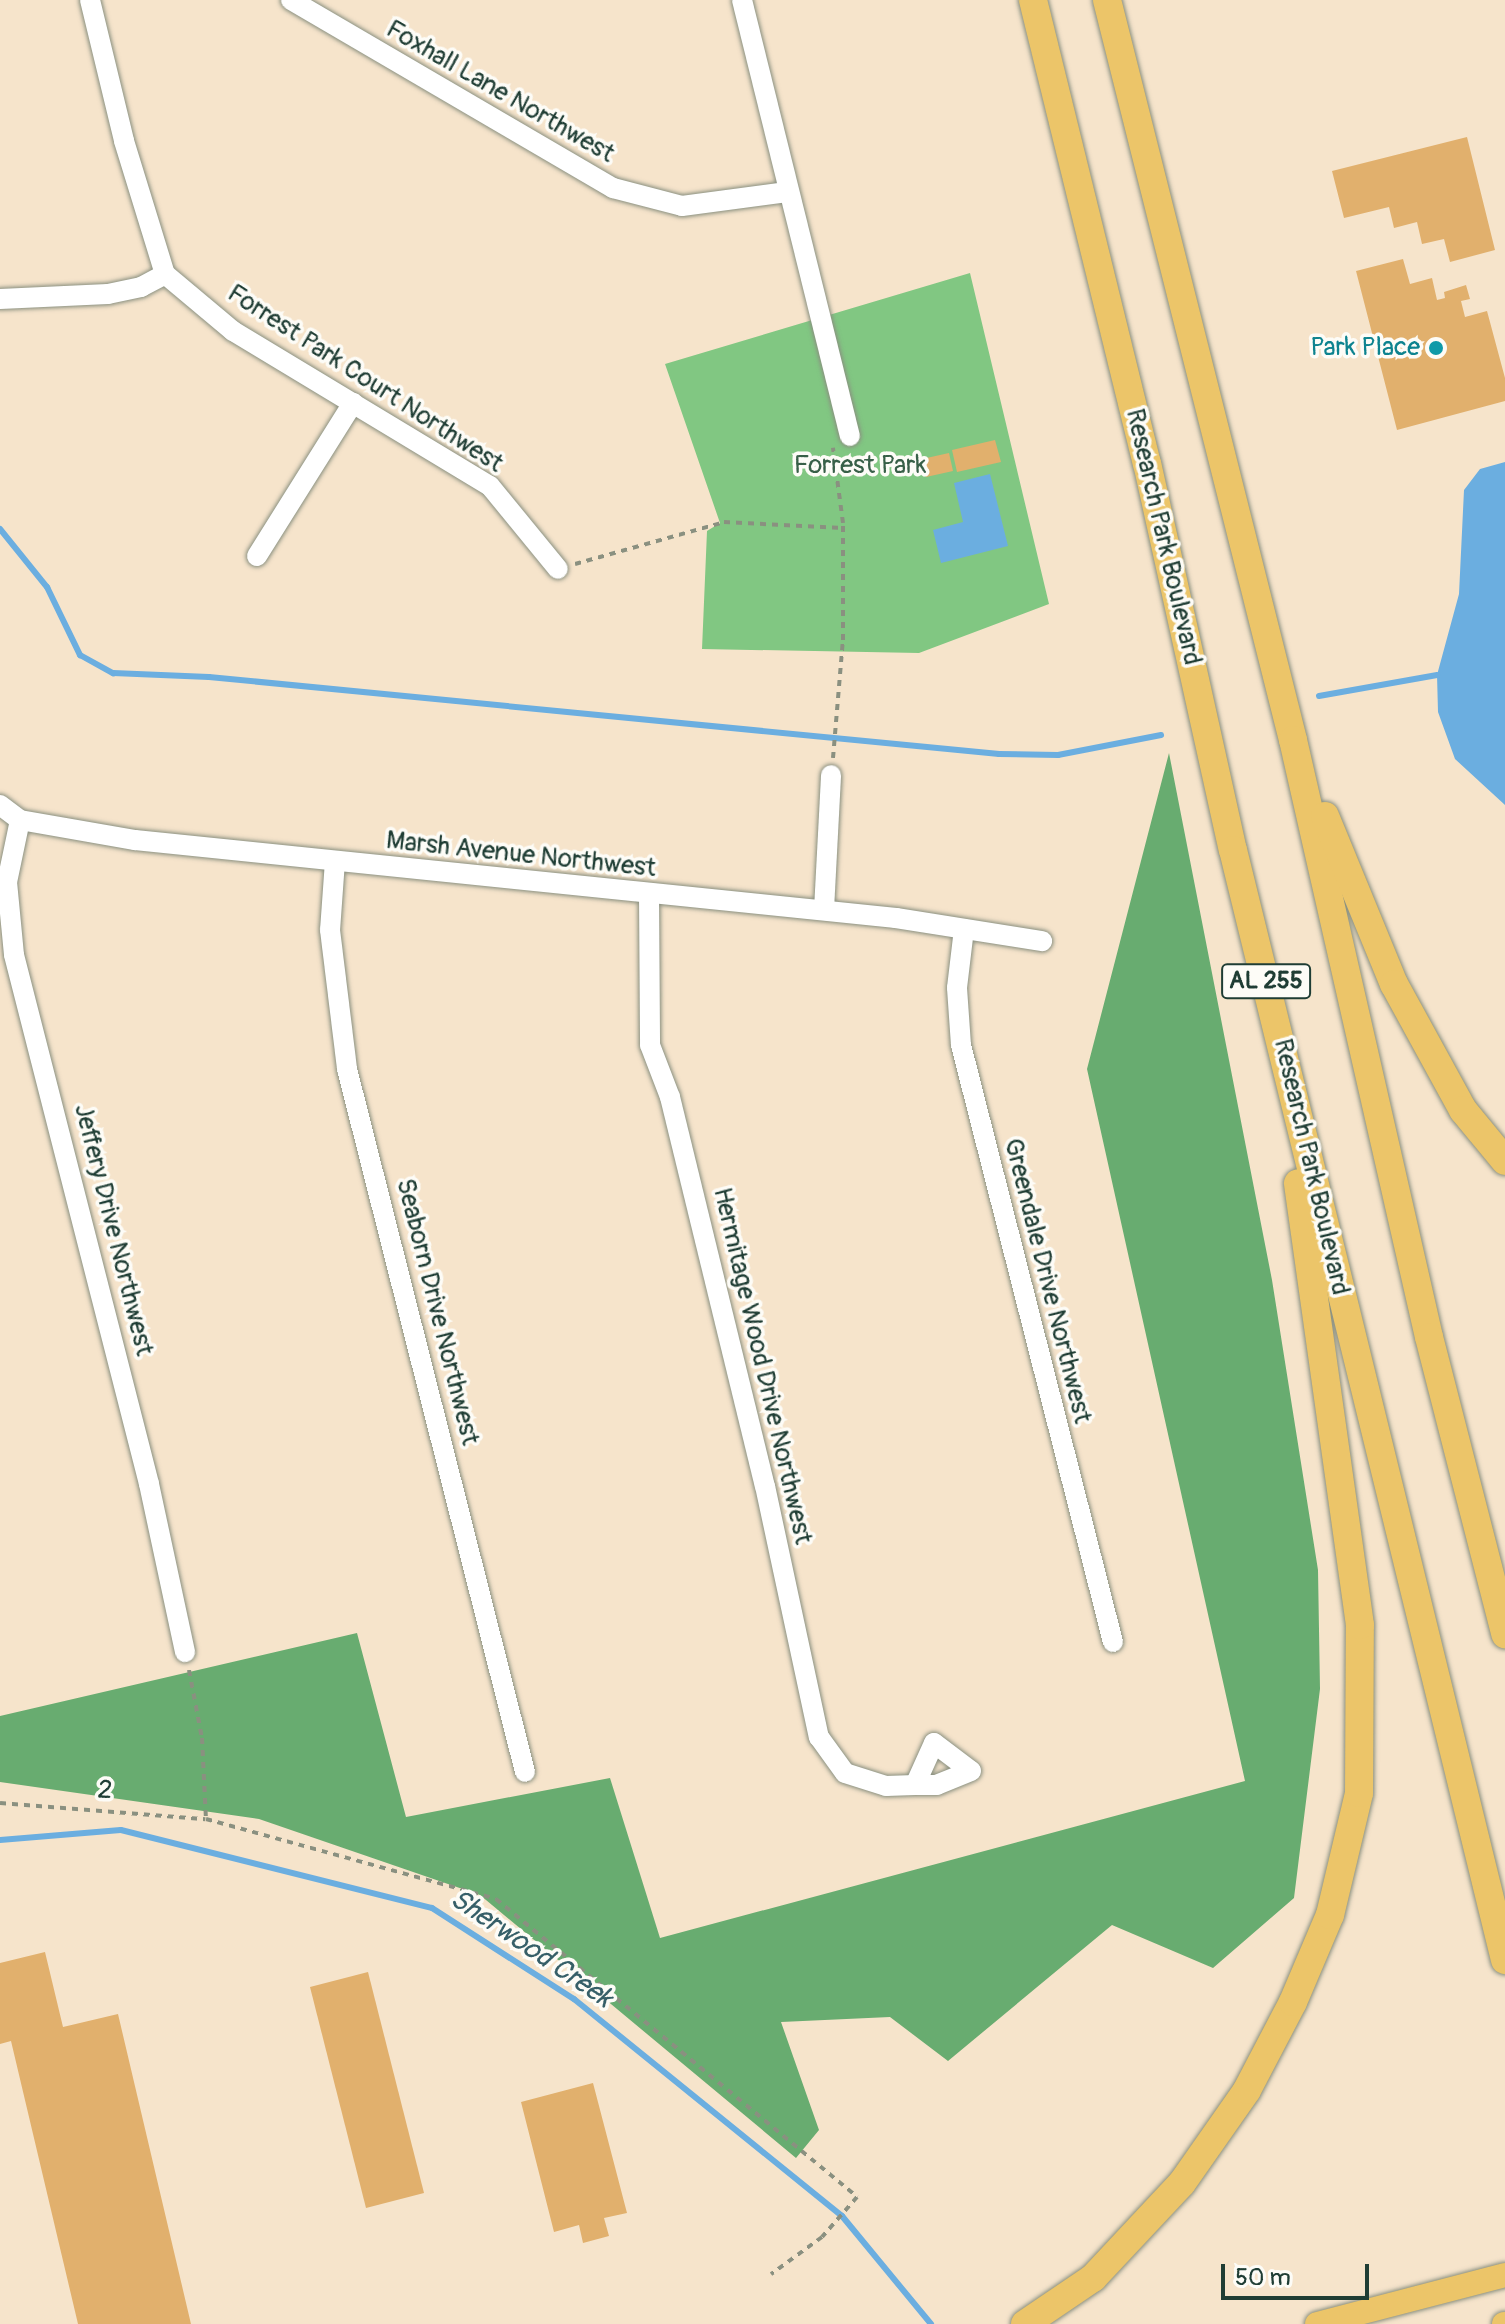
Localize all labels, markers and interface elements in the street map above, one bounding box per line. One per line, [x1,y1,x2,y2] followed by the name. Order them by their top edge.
[380,14,620,170] street label: Foxhall Lane Northwest
[221,278,509,480] street label: Forrest Park Court Northwest
[1310,332,1420,364] place label: Park Place
[1427,339,1445,357] marker: Park Place
[1118,406,1208,668] street label: Research Park Boulevard
[794,450,926,482] park label: Forrest Park
[385,825,657,885] street label: Marsh Avenue Northwest
[1220,961,1312,1001] road number: AL 255
[1266,1036,1356,1298] street label: Research Park Boulevard
[67,1101,159,1359] street label: Jeffery Drive Northwest
[996,1135,1098,1427] street label: Greendale Drive Northwest
[389,1176,485,1448] street label: Seaborn Drive Northwest
[706,1185,818,1547] street label: Hermitage Wood Drive Northwest
[96,1775,114,1807] street label: 2
[444,1882,618,2016] water label: Sherwood Creek
[1225,2248,1373,2298] scale bar
[1235,2263,1291,2292] text: 50 m

